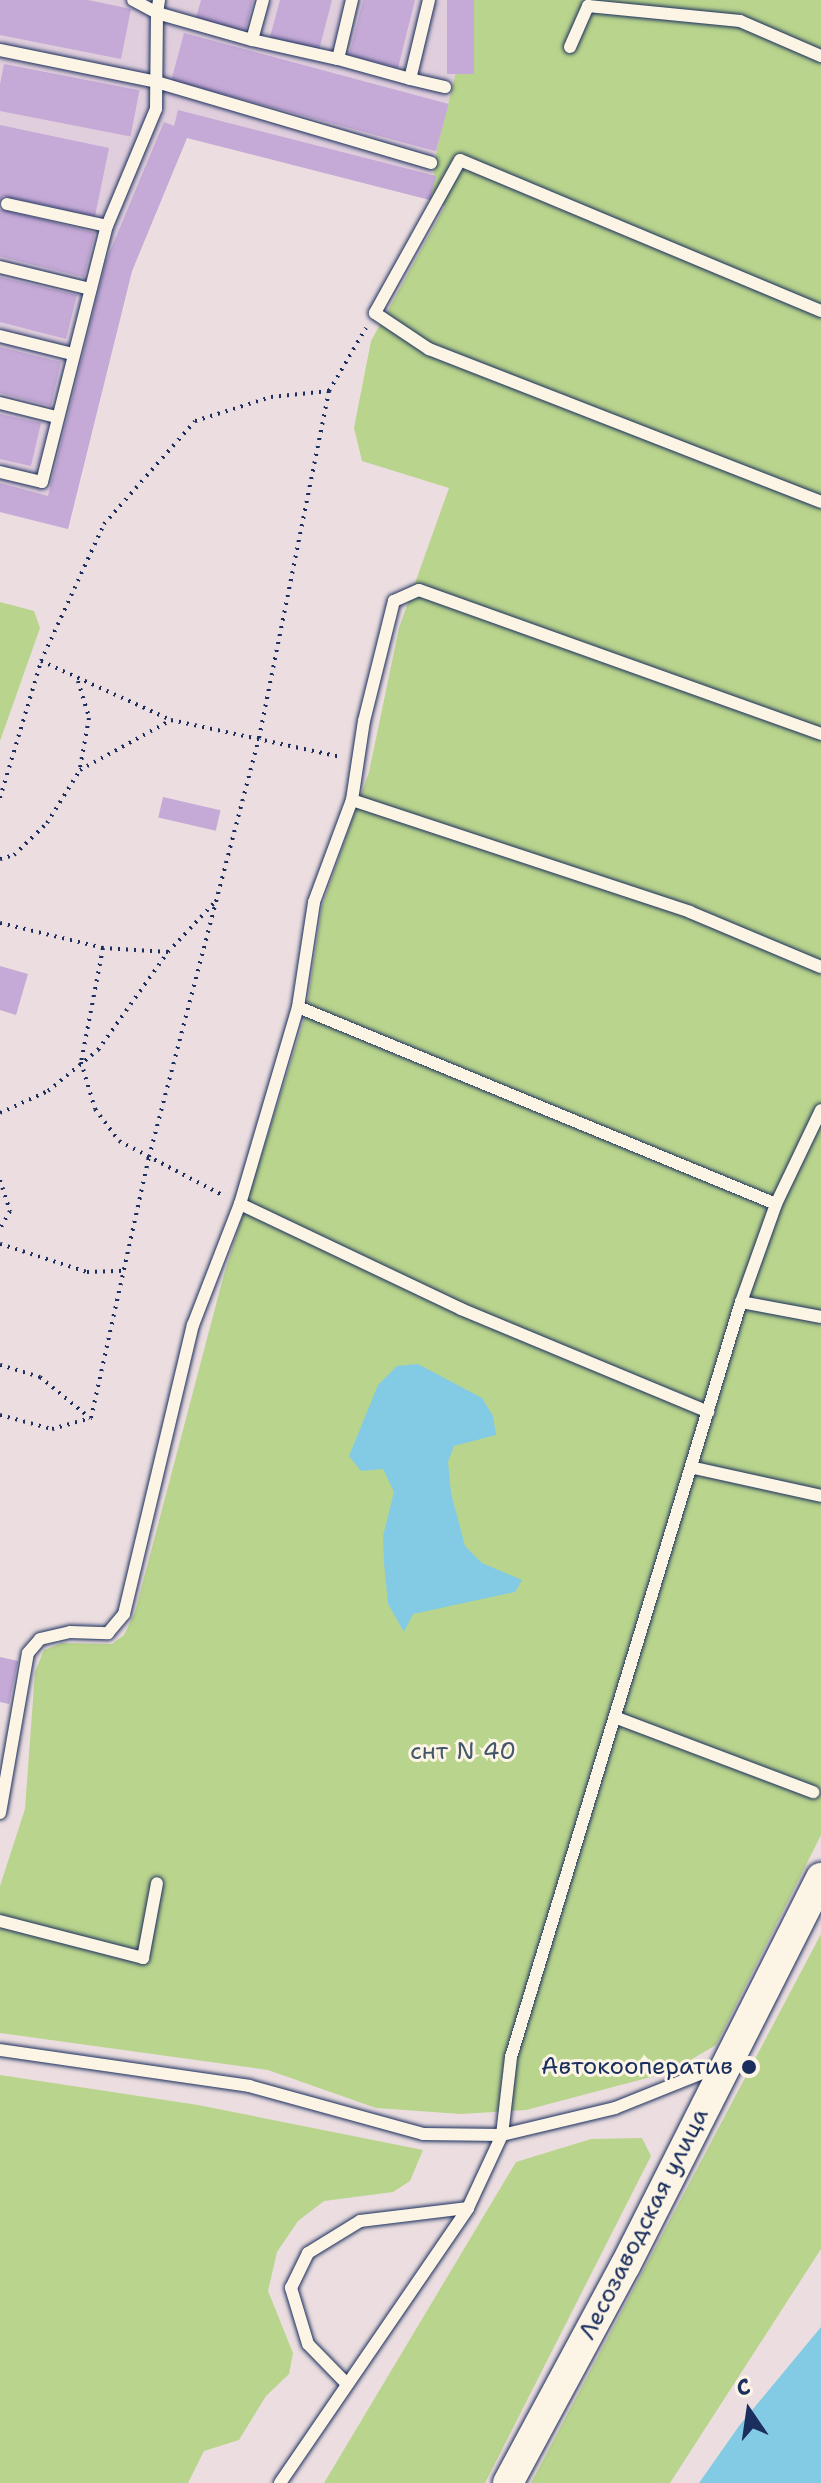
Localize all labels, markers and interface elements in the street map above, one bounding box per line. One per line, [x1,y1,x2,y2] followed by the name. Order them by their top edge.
[410,1738,516,1766] park label: снт N 40
[541,2053,733,2081] place label: Автокооператив
[740,2058,758,2076] marker: Автокооператив
[573,2103,715,2345] street label: Лесозаводская улица
[709,2371,789,2451] north arrow
[734,2371,753,2403] text: С

